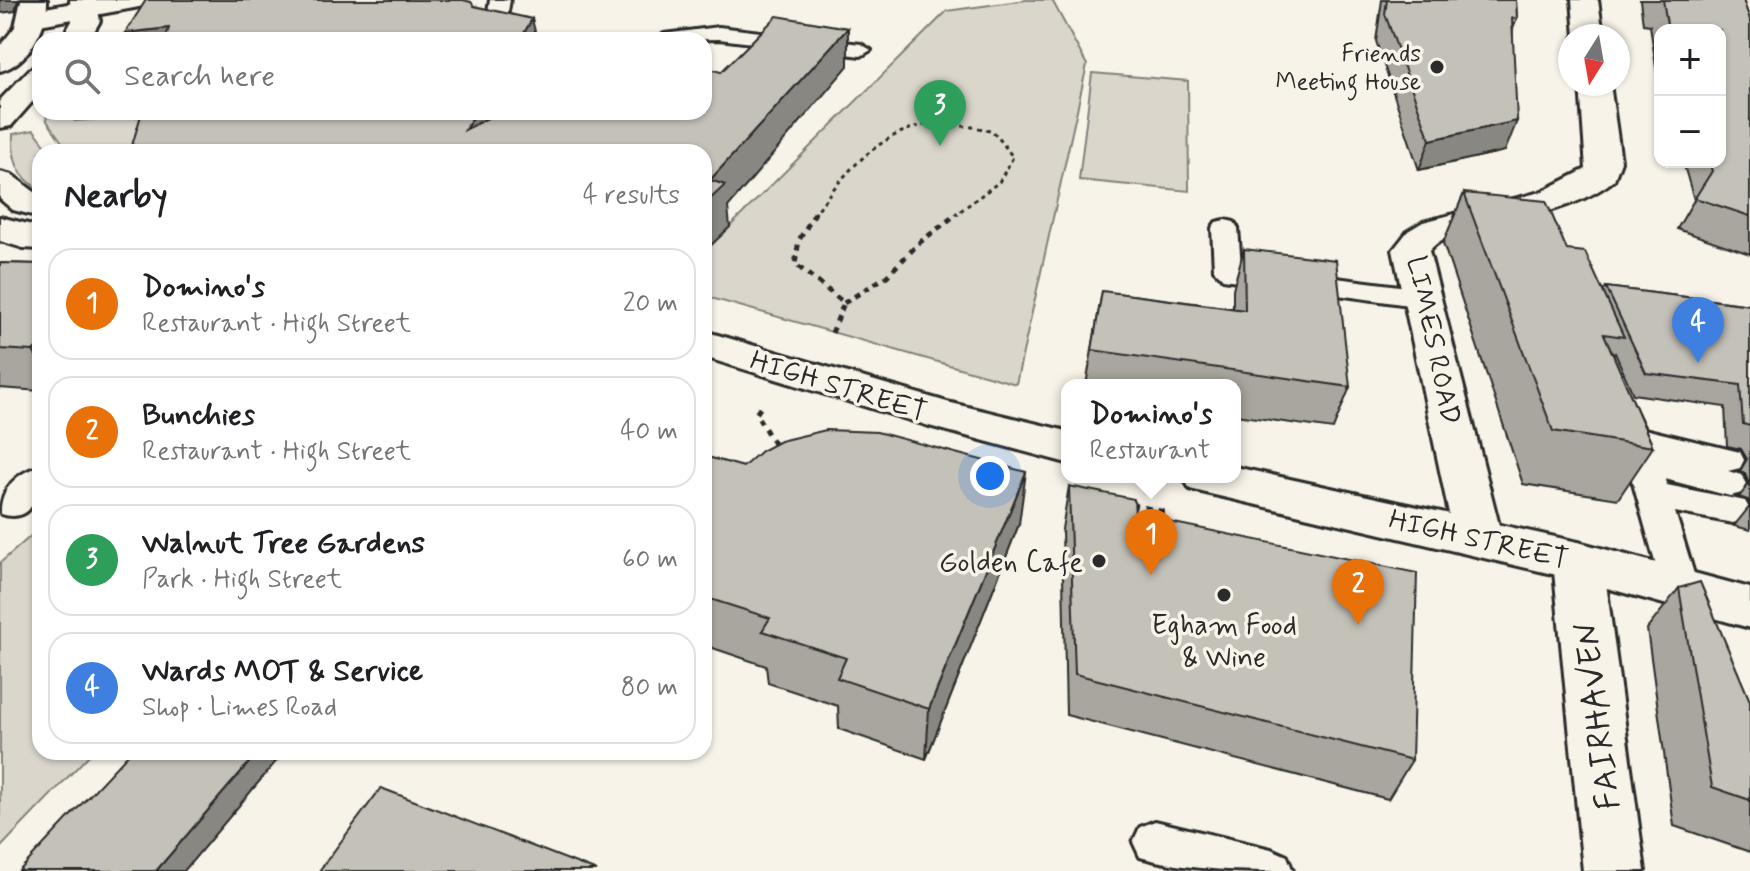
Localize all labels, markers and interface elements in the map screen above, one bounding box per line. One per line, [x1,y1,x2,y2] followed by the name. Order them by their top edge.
[1558,24,1630,96] north arrow
[1654,24,1726,168] map controls
[1654,24,1726,96] button: +
[32,32,712,120] search box
[1275,39,1421,101] place label: Friends Meeting House
[60,54,104,98] icon: search
[124,57,275,96] text: Search here
[1428,58,1446,76] marker: Friends Meeting House
[914,80,966,146] pin: 3
[1654,96,1726,168] button: −
[64,174,168,219] text: Nearby
[583,179,680,213] text: 4 results
[1397,253,1468,428] street label: LIMES ROAD
[142,268,265,307] text: Domino's
[86,287,98,321] text: 1
[623,287,678,321] text: 20 m
[1672,297,1724,363] pin: 4
[142,307,411,341] text: Restaurant · High Street
[745,343,931,432] street label: HIGH STREET
[1061,379,1241,483] popup
[1089,395,1213,434] text: Domino's
[142,396,255,435] text: Bunchies
[86,415,98,449] text: 2
[620,415,678,449] text: 40 m
[1089,434,1210,468] text: Restaurant
[142,435,411,469] text: Restaurant · High Street
[970,456,1010,496] your location
[1385,502,1572,579] street label: HIGH STREET
[1125,509,1177,575] pin: 1
[142,524,425,563] text: Walnut Tree Gardens
[86,543,98,577] text: 3
[622,543,678,577] text: 60 m
[939,545,1083,582] place label: Golden Cafe
[1090,552,1108,570] marker: Golden Cafe
[1332,559,1384,625] pin: 2
[142,563,342,597] text: Park · High Street
[1215,586,1233,604] marker: Egham Food & Wine
[1151,608,1297,677] place label: Egham Food & Wine
[1565,619,1632,812] street label: FAIRHAVEN
[142,652,423,691] text: Wards MOT & Service
[84,671,100,705] text: 4
[621,671,678,705] text: 80 m
[142,691,337,725] text: Shop · Limes Road

